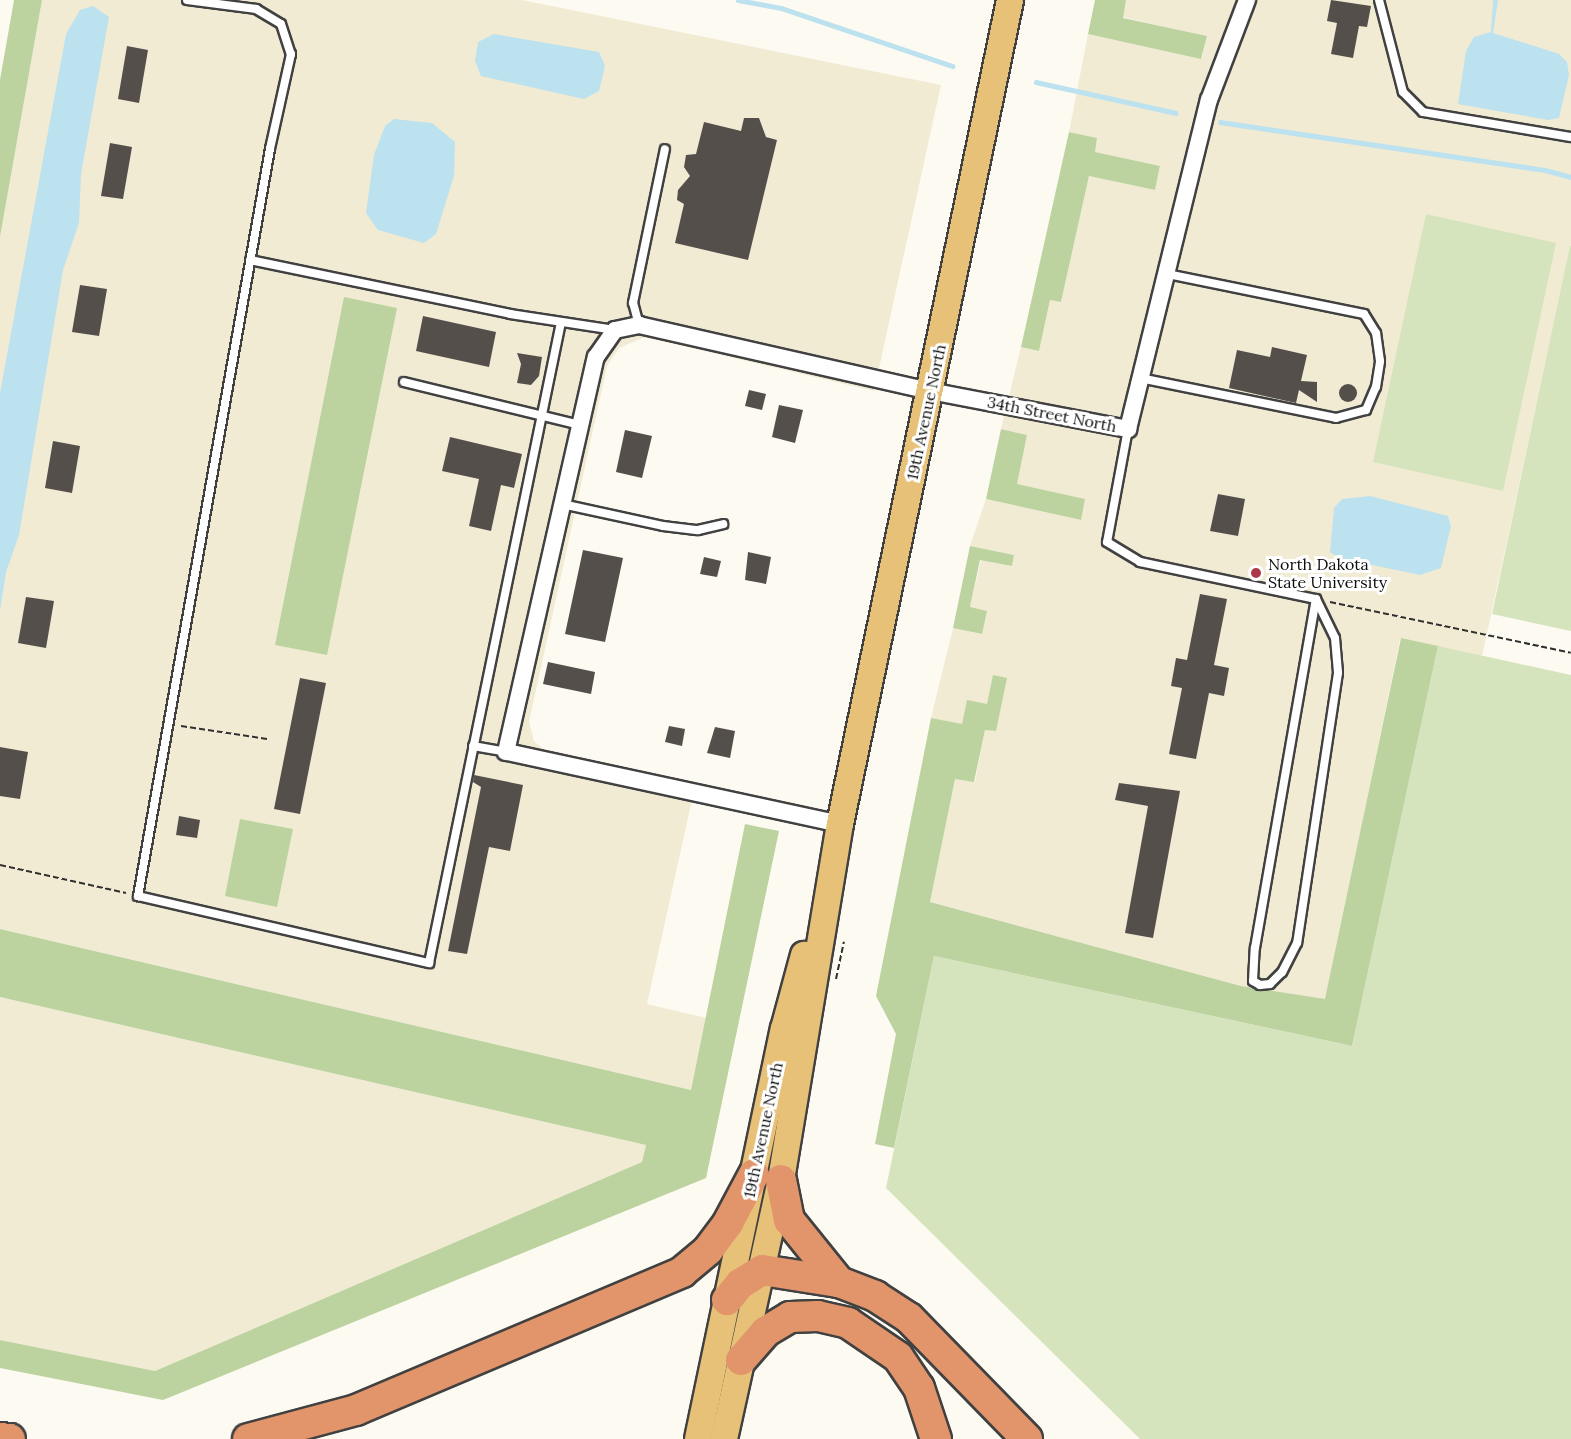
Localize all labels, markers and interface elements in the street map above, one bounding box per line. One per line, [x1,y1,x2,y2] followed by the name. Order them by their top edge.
[902,343,950,481] street label: 19th Avenue North
[986,392,1118,436] street label: 34th Street North
[1268,554,1387,592] place label: North Dakota State University
[1249,566,1263,580] marker: North Dakota State University
[739,1061,787,1199] street label: 19th Avenue North

